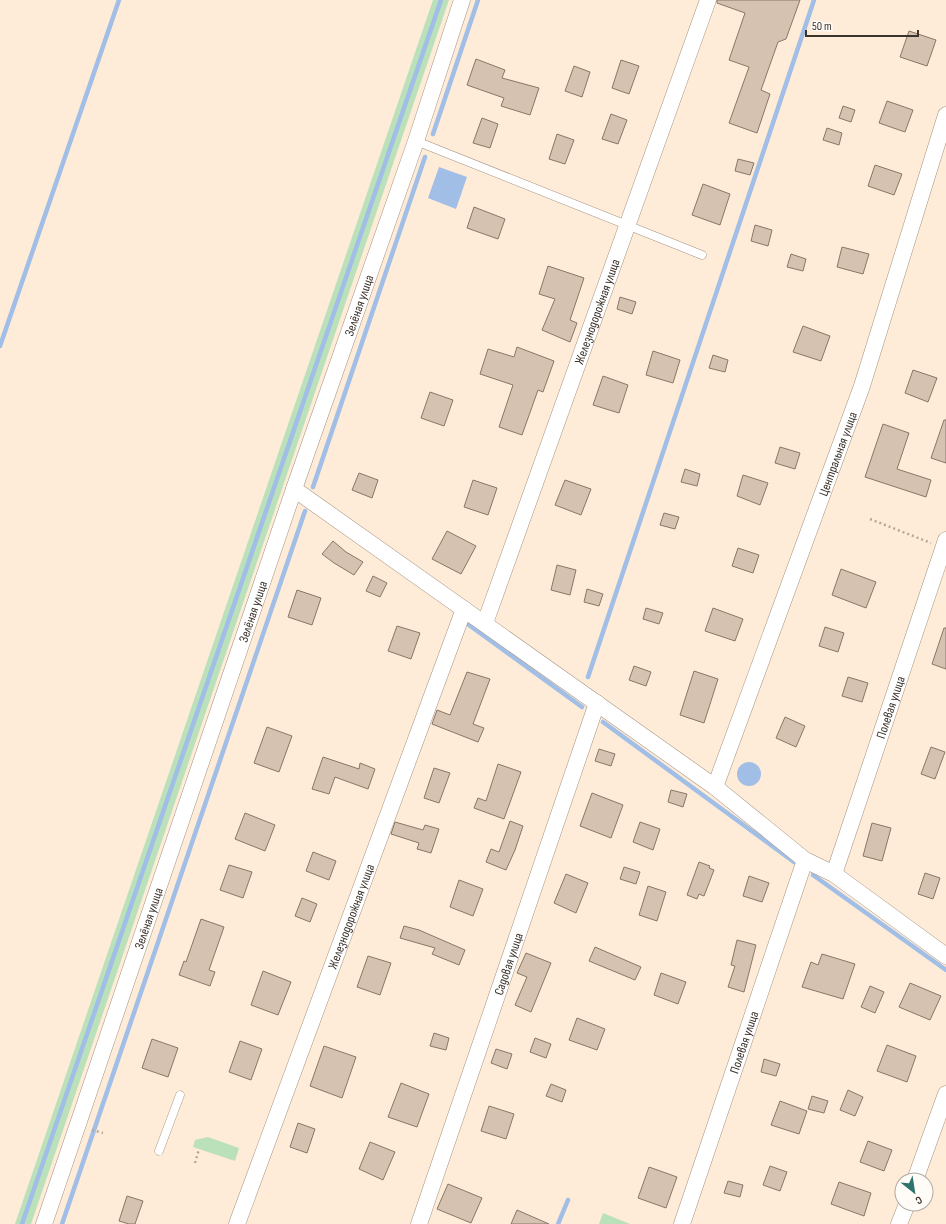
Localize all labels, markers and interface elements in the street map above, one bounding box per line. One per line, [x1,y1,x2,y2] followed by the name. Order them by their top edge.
[806,12,918,38] scale bar
[812,19,832,34] text: 50 m
[571,257,624,366] street label: Железнодорожная улица
[341,273,377,338] street label: Зелёная улица
[815,410,861,498] street label: Центральная улица
[235,579,271,645] street label: Зелёная улица
[873,674,909,741] street label: Полевая улица
[325,862,378,971] street label: Железнодорожная улица
[131,886,167,951] street label: Зелёная улица
[491,931,527,997] street label: Садовая улица
[726,1009,762,1076] street label: Полевая улица
[894,1172,934,1212] north arrow
[913,1193,924,1207] text: С

